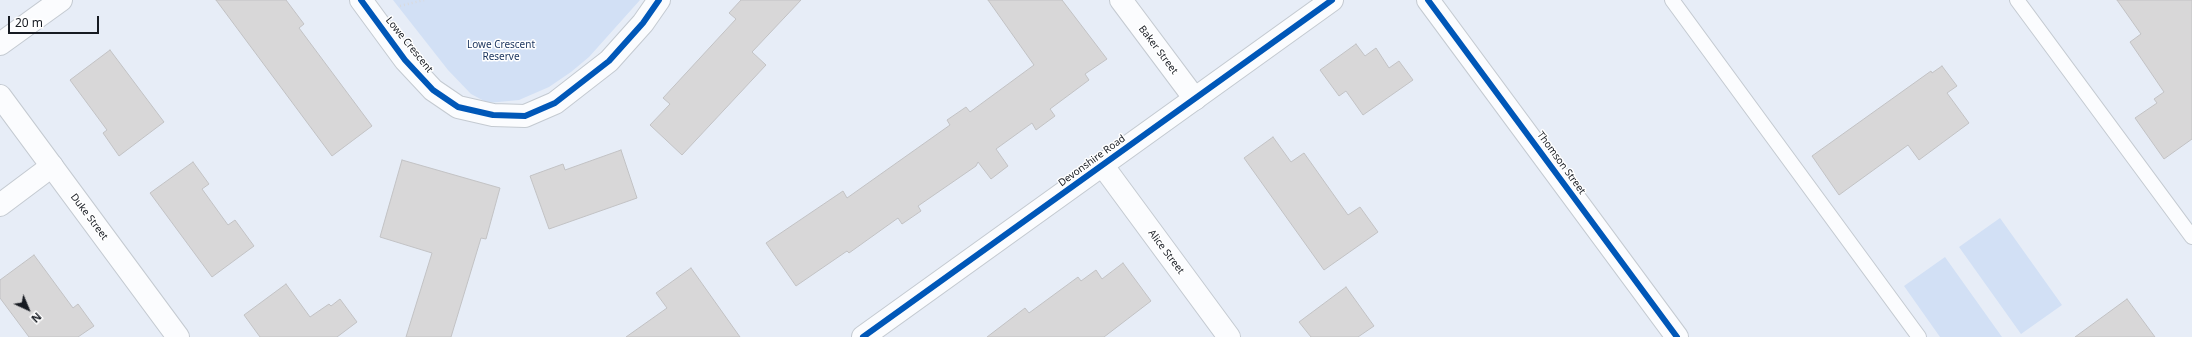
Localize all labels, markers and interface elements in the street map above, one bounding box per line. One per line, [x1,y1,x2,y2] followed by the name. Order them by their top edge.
[10,8,101,34] scale bar
[15,14,43,31] text: 20 m
[383,15,435,75] street label: Lowe Crescent
[1136,23,1180,77] street label: Baker Street
[467,39,535,62] park label: Lowe Crescent Reserve
[1534,129,1588,197] street label: Thomson Street
[1056,133,1128,189] street label: Devonshire Road
[68,191,110,243] street label: Duke Street
[1145,227,1187,277] street label: Alice Street
[8,289,48,329] north arrow
[28,309,45,326] text: N

